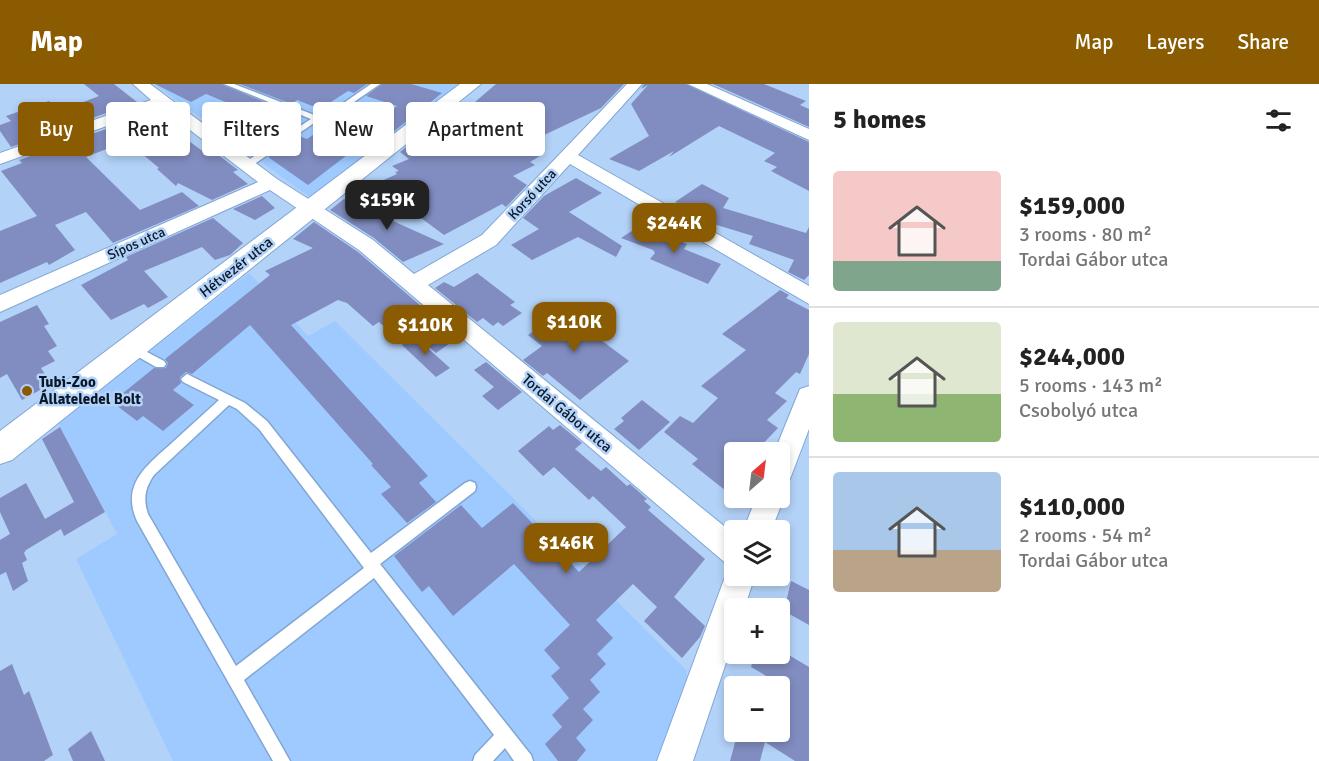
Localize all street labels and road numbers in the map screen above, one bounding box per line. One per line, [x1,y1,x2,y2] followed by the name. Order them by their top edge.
[505,165,560,223] street label: Korsó utca
[105,223,168,264] street label: Sípos utca
[196,233,276,301] street label: Hétvezér utca
[518,370,616,456] street label: Tordai Gábor utca

